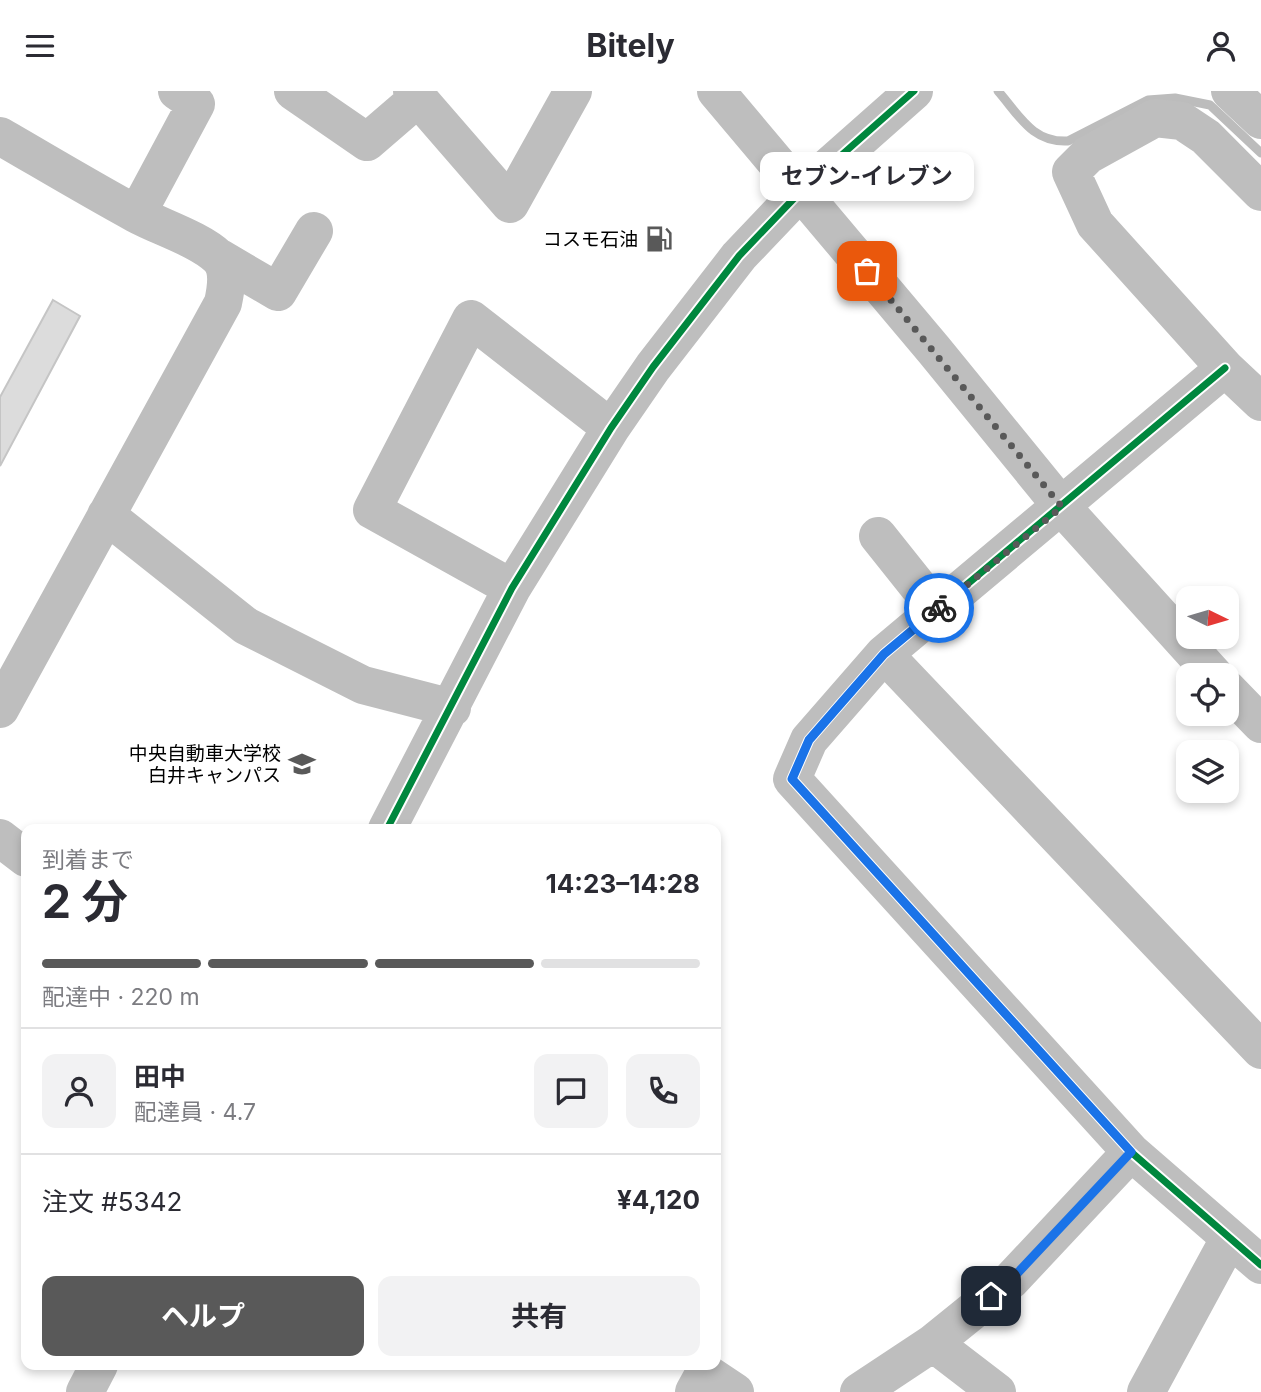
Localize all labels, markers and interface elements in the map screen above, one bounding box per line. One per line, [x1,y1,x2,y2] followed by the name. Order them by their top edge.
[586,26,675,65] text: Bitely
[21,27,59,65] icon: menu
[1202,27,1240,65] icon: person
[760,152,974,201] callout: セブン-イレブン
[781,162,953,190] text: セブン-イレブン
[644,224,674,254] fuel station icon: コスモ石油
[543,228,638,251] place label: コスモ石油
[837,241,897,301] pin
[848,252,886,290] icon: bag
[904,573,974,643] courier
[1176,586,1239,649] north arrow
[1176,586,1239,803] map controls
[920,589,958,627] icon: bike
[1176,663,1239,726] button: locate
[1176,740,1239,803] button: layers
[129,742,281,787] place label: 中央自動車大学校 白井キャンパス
[287,749,317,779] school or university icon: 中央自動車大学校 白井キャンパス
[42,846,134,874] text: 到着まで
[546,868,700,899] text: 14:23–14:28
[42,873,128,929] text: 2 分
[42,983,200,1011] text: 配達中 · 220 m
[42,1054,116,1128] button: person
[534,1054,608,1128] button: chat
[626,1054,700,1128] button: phone
[134,1061,186,1092] text: 田中
[134,1098,256,1126] text: 配達員 · 4.7
[617,1184,700,1215] text: ¥4,120
[42,1186,182,1217] text: 注文 #5342
[961,1266,1021,1326] pin
[42,1276,364,1356] button: ヘルプ
[378,1276,700,1356] button: 共有
[972,1277,1010,1315] icon: home

